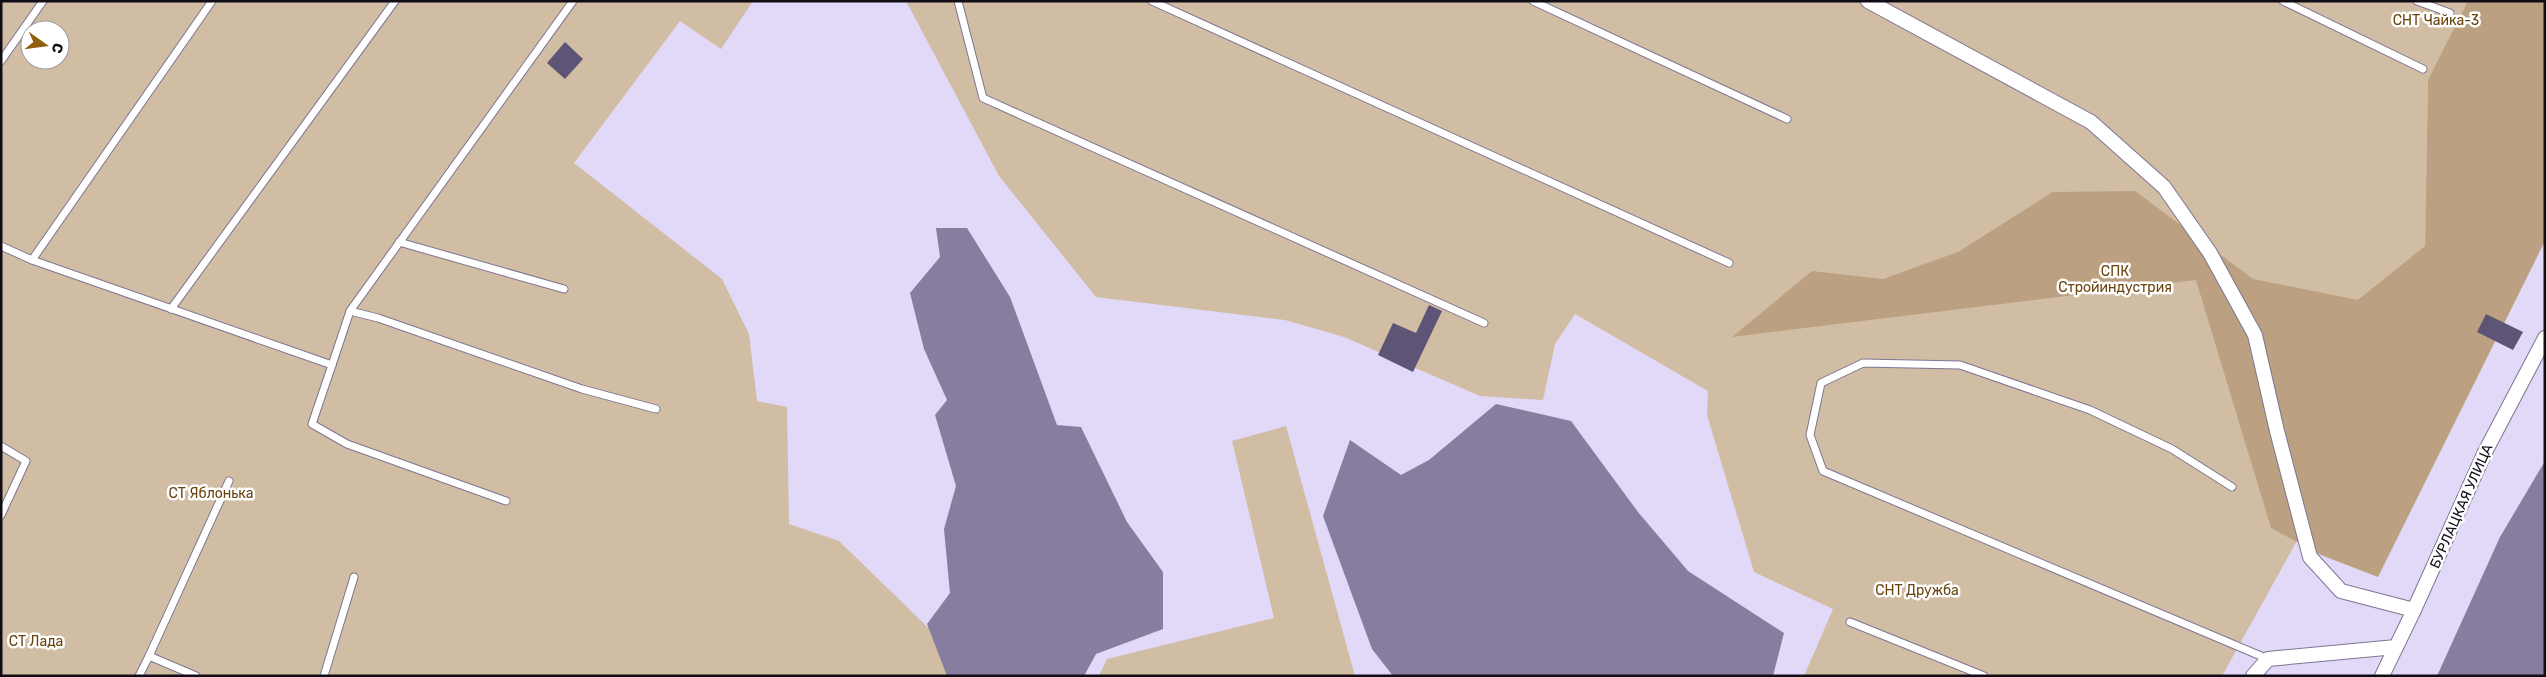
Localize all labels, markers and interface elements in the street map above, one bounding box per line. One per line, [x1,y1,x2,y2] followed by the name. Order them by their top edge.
[2393,12,2479,29] park label: СНТ Чайка-3
[20,20,70,70] north arrow
[48,41,67,55] text: С
[2058,263,2172,296] park label: СПК Стройиндустрия
[2426,441,2497,571] street label: БУРЛАЦКАЯ УЛИЦА
[168,485,254,502] park label: СТ Яблонька
[1875,582,1959,599] park label: СНТ Дружба
[9,633,63,650] park label: СТ Лада

